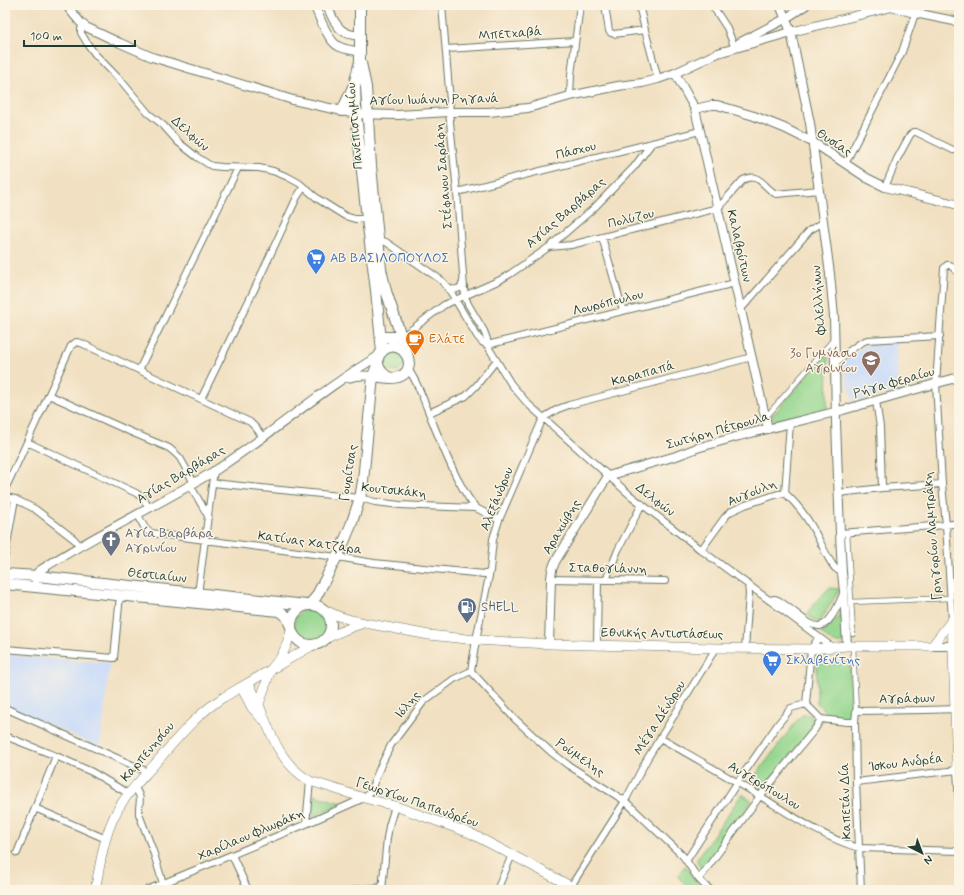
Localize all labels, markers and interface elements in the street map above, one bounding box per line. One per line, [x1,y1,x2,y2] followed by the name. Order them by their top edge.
[24,22,135,48] scale bar
[478,23,542,45] street label: Μπετχαβά
[30,29,62,45] text: 100 m
[343,82,367,170] street label: Πανεπιστημίου
[369,90,499,110] street label: Αγίου Ιωάννη Ρηγανά
[168,113,213,156] street label: Δελφών
[431,122,457,230] street label: Στέφανου Σαράφη
[813,125,855,161] street label: Θυσίας
[554,138,598,164] street label: Πάσχου
[523,174,610,252] street label: Αγίας Βαρβάρας
[606,205,656,233] street label: Πολύζου
[722,208,756,284] street label: Καλαβρύτων
[305,247,327,275] supermarket icon: ΑΒ ΒΑΣΙΛΟΠΟΥΛΟΣ
[330,250,449,267] place label: ΑΒ ΒΑΣΙΛΟΠΟΥΛΟΣ
[808,264,830,336] street label: Φιλελλήνων
[571,286,645,320] street label: Λουρόπουλου
[404,328,426,356] cafe icon: Ελάτε
[429,331,465,348] place label: Ελάτε
[790,345,857,377] place label: 3ο Γυμνάσιο Αγρινίου
[860,349,882,377] school or university icon: 3ο Γυμνάσιο Αγρινίου
[610,357,676,391] street label: Καραπαπά
[851,363,937,403] street label: Ρήγα Φεραίου
[664,408,772,454] street label: Σωτήρη Πέτρουλα
[134,442,229,508] street label: Αγίας Βαρβάρας
[336,443,362,503] street label: Γουρίτσας
[477,464,518,533] street label: Αλεξάνδρου
[920,471,946,601] street label: Γρηγορίου Λαμπράκη
[725,475,779,511] street label: Αυγούλη
[360,479,428,503] street label: Κουτσικάκη
[632,479,678,521] street label: Δελφών
[539,496,585,558] street label: Αραχώβης
[125,525,214,557] place label: Αγία Βαρβάρα Αγρινίου
[257,527,363,559] street label: Κατίνας Χατζάρα
[100,529,122,557] church icon: Αγία Βαρβάρα Αγρινίου
[569,560,647,578] street label: Σταθογιάννη
[126,564,188,588] street label: Θεστιαίων
[456,596,478,624] fuel station icon: SHELL
[481,599,519,616] place label: SHELL
[601,624,724,644] street label: Εθνικής Αντιστάσεως
[761,649,783,677] supermarket icon: Σκλαβενίτης
[786,652,860,669] place label: Σκλαβενίτης
[630,677,690,759] street label: Μέγα Δένδρου
[391,687,425,723] street label: Ιόλης
[879,690,935,708] street label: Αγράφων
[117,718,179,786] street label: Καρπενησίου
[552,735,608,781] street label: Ρούμελης
[868,750,944,776] street label: Ίσκου Ανδρέα
[725,758,803,814] street label: Αυγερόπουλου
[836,762,856,840] street label: Καπετάν Δία
[353,774,481,832] street label: Γεωργίου Παπανδρέου
[195,805,307,865] street label: Χαρίλαου Φλωράκη
[902,833,942,873] north arrow
[921,852,935,867] text: N

